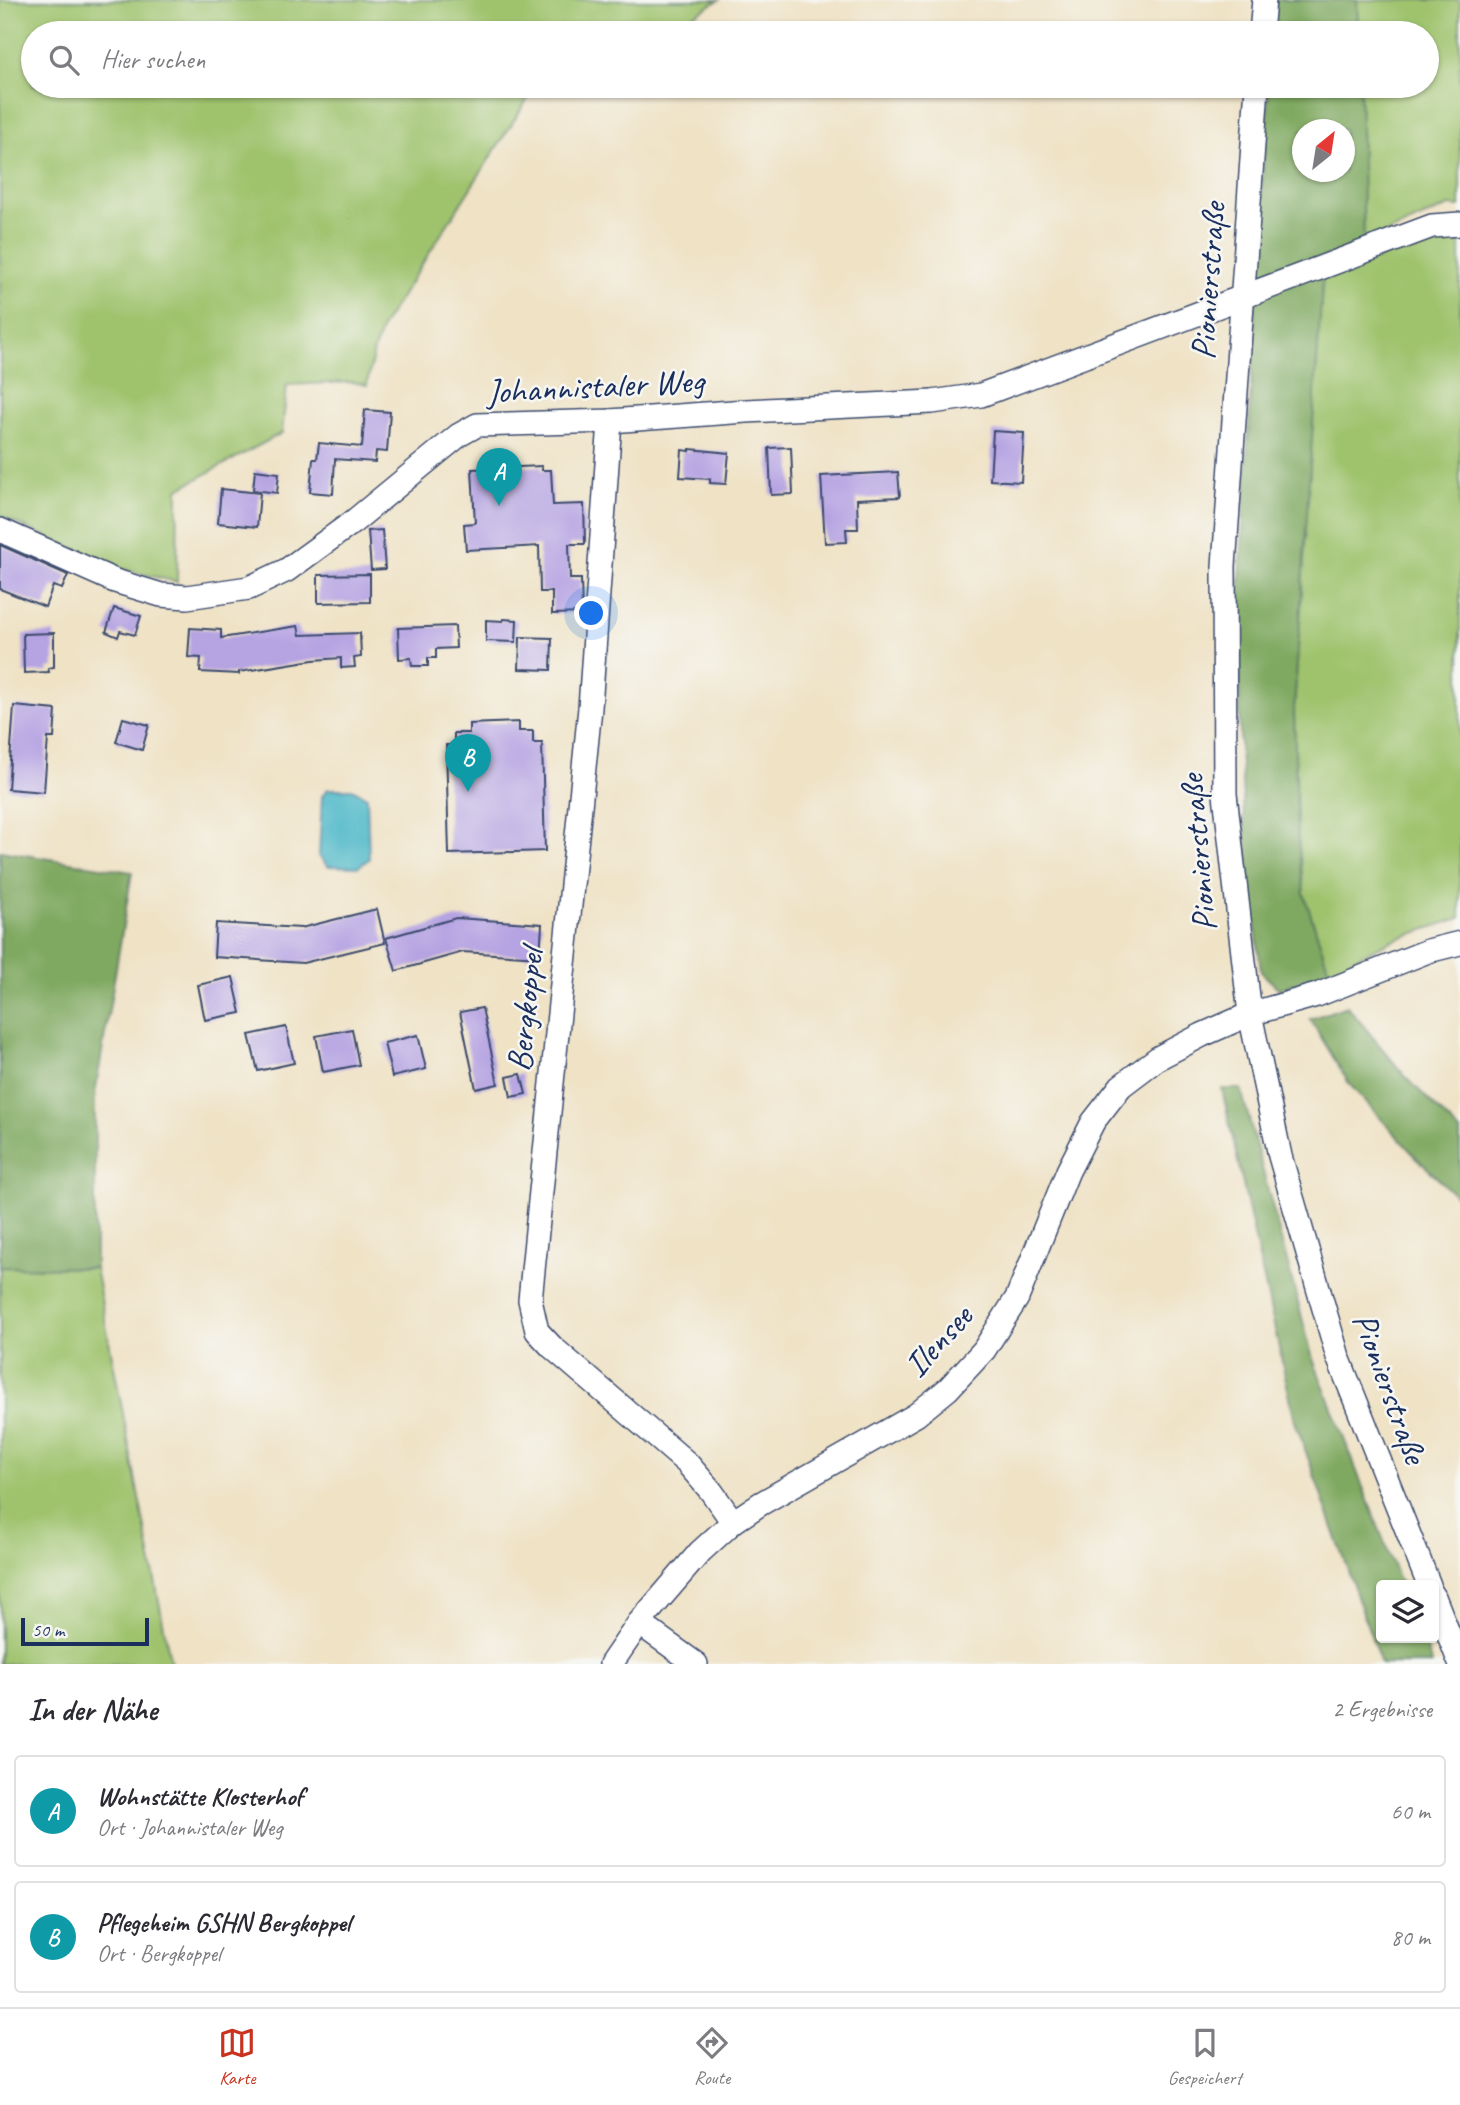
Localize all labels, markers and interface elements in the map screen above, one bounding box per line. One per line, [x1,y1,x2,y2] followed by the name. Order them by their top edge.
[21,21,1439,98] search box
[45,41,83,79] icon: search
[101,43,205,76] text: Hier suchen
[1292,119,1355,182] north arrow
[1180,198,1236,361] street label: Pionierstraße
[483,358,707,414] street label: Johannistaler Weg
[476,448,522,506] pin: A
[574,596,608,630] your location
[445,734,491,792] pin: B
[1169,770,1227,933] street label: Pionierstraße
[496,940,554,1074] street label: Bergkoppel
[894,1293,984,1387] street label: Ilensee
[1342,1306,1439,1472] street label: Pionierstraße
[1376,1580,1439,1643] map controls
[1376,1580,1439,1643] button: layers
[21,1615,149,1647] scale bar
[32,1618,64,1642] text: 50 m
[28,1691,157,1729] text: In der Nähe
[1332,1695,1432,1724] text: 2 Ergebnisse
[97,1780,303,1813] text: Wohnstätte Klosterhof
[47,1797,59,1826] text: A
[1391,1797,1430,1826] text: 60 m
[97,1813,282,1842] text: Ort · Johannistaler Weg
[97,1906,351,1939] text: Pflegeheim GSHN Bergkoppel
[47,1923,59,1952] text: B
[1391,1923,1430,1952] text: 80 m
[97,1939,221,1968] text: Ort · Bergkoppel
[218,2024,256,2090] tab: Karte
[693,2024,731,2090] tab: Route
[1168,2024,1242,2090] tab: Gespeichert

